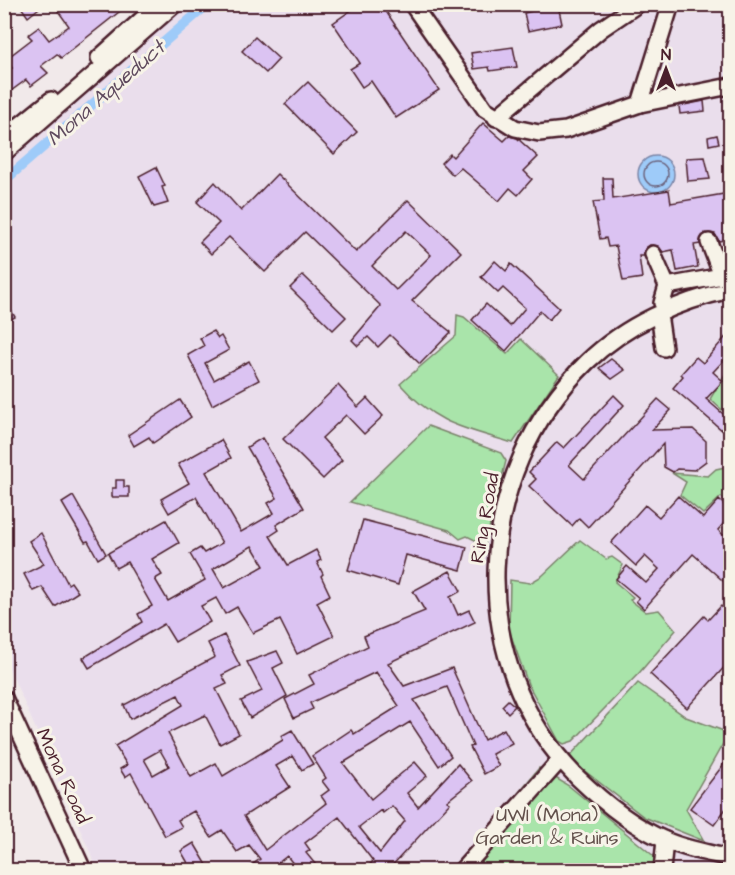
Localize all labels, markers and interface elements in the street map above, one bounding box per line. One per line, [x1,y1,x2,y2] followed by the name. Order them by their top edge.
[41,32,173,153] water label: Mona Aqueduct
[636,39,696,99] north arrow
[661,44,671,66] text: N
[463,470,508,566] street label: Ring Road
[29,724,97,828] street label: Mona Road
[475,801,619,852] park label: UWI (Mona) Garden & Ruins

